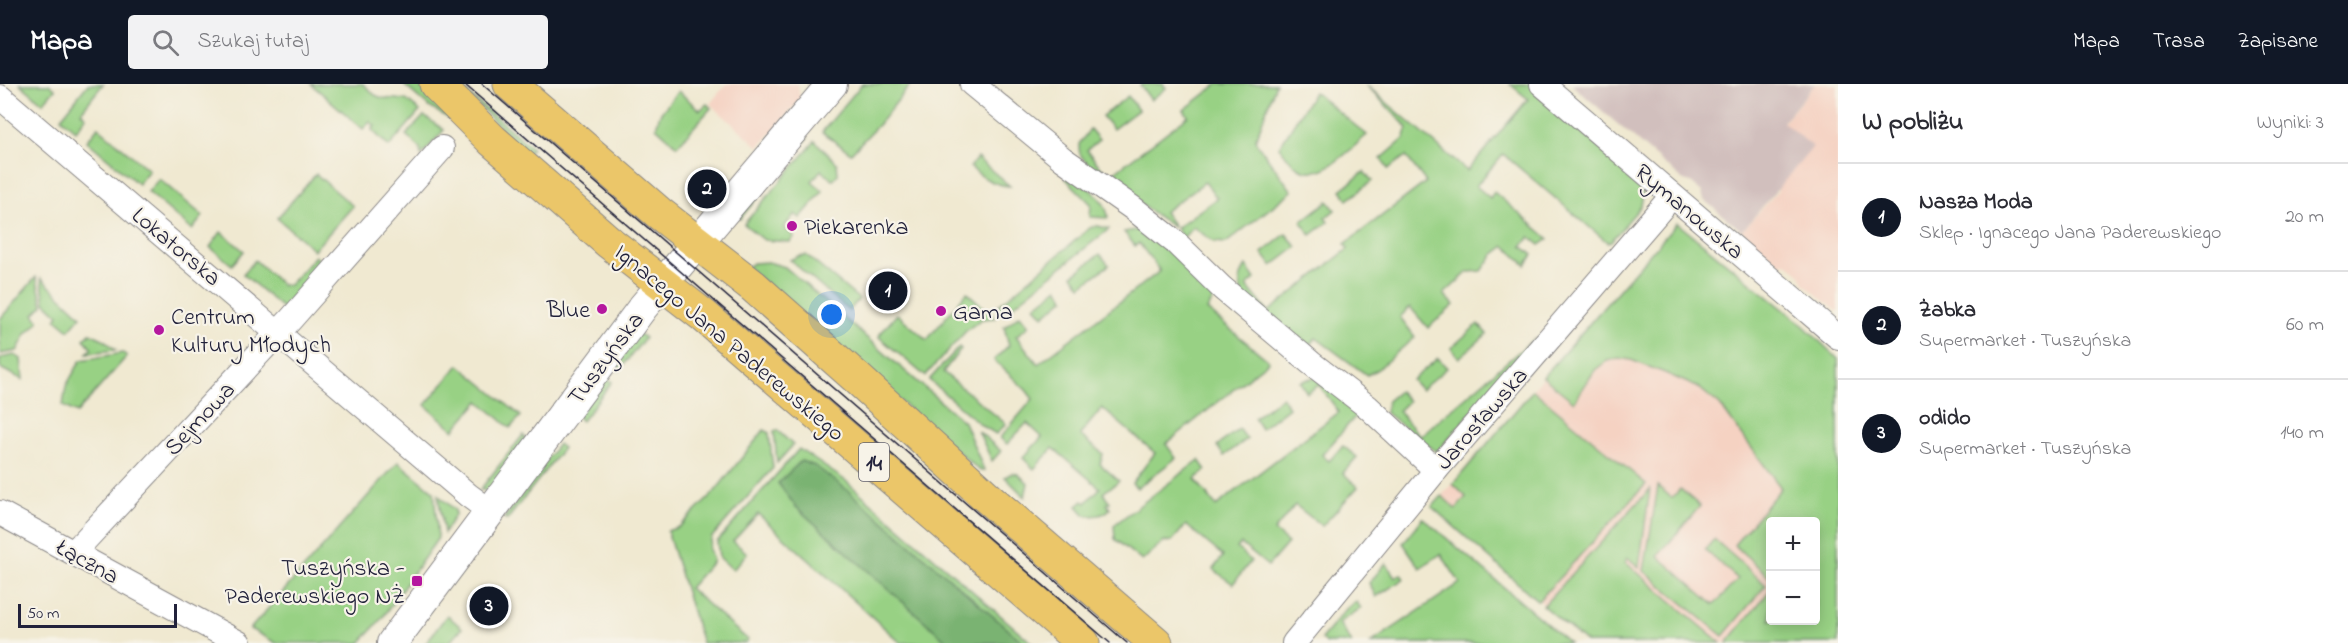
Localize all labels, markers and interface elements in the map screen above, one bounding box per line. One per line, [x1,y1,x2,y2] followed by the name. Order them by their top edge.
[128,15,548,69] search box
[30,22,92,63] text: Mapa
[149,26,182,59] icon: search
[197,26,308,58] text: Szukaj tutaj
[2073,27,2120,57] text: Mapa
[2153,27,2205,57] text: Trasa
[2238,27,2318,57] text: Zapisane
[1862,104,1963,142] text: W pobliżu
[2257,109,2324,138] text: Wyniki: 3
[1625,156,1751,270] street label: Rymanowska
[688,166,726,212] pin: 2
[1919,187,2033,219] text: Nasza Moda
[123,200,228,296] street label: Lokatorska
[1878,203,1885,232] text: 1
[2285,203,2324,232] text: 20 m
[804,211,909,246] place label: Piekarenka
[785,219,799,233] marker: Piekarenka
[1919,219,2221,248] text: Sklep · Ignacego Jana Paderewskiego
[605,237,852,451] street label: Ignacego Jana Paderewskiego
[868,268,908,314] pin: 1
[546,294,590,329] place label: Blue
[1919,295,1976,327] text: Żabka
[953,296,1013,331] place label: Gama
[817,300,846,329] your location
[171,301,331,365] place label: Centrum Kultury Młodych
[595,302,609,316] marker: Blue
[934,304,948,318] marker: Gama
[560,305,655,414] street label: Tuszyńska
[1877,311,1886,340] text: 2
[2286,311,2324,340] text: 60 m
[152,323,166,337] marker: Centrum Kultury Młodych
[1919,327,2131,356] text: Supermarket · Tuszyńska
[1428,360,1538,479] street label: Jarosławska
[157,375,245,465] street label: Sejmowa
[1919,403,1971,435] text: odido
[1877,419,1886,448] text: 3
[2280,419,2324,448] text: 140 m
[1919,435,2131,464] text: Supermarket · Tuszyńska
[859,443,889,481] road number: 14
[1766,517,1820,625] map controls
[1766,517,1820,571] button: +
[48,531,125,595] street label: Łączna
[224,552,405,615] place label: Tuszyńska - Paderewskiego NŻ
[1766,571,1820,625] button: −
[410,574,424,588] marker: Tuszyńska - Paderewskiego NŻ
[470,584,508,628] pin: 3
[18,601,177,628] scale bar
[27,602,59,626] text: 50 m

